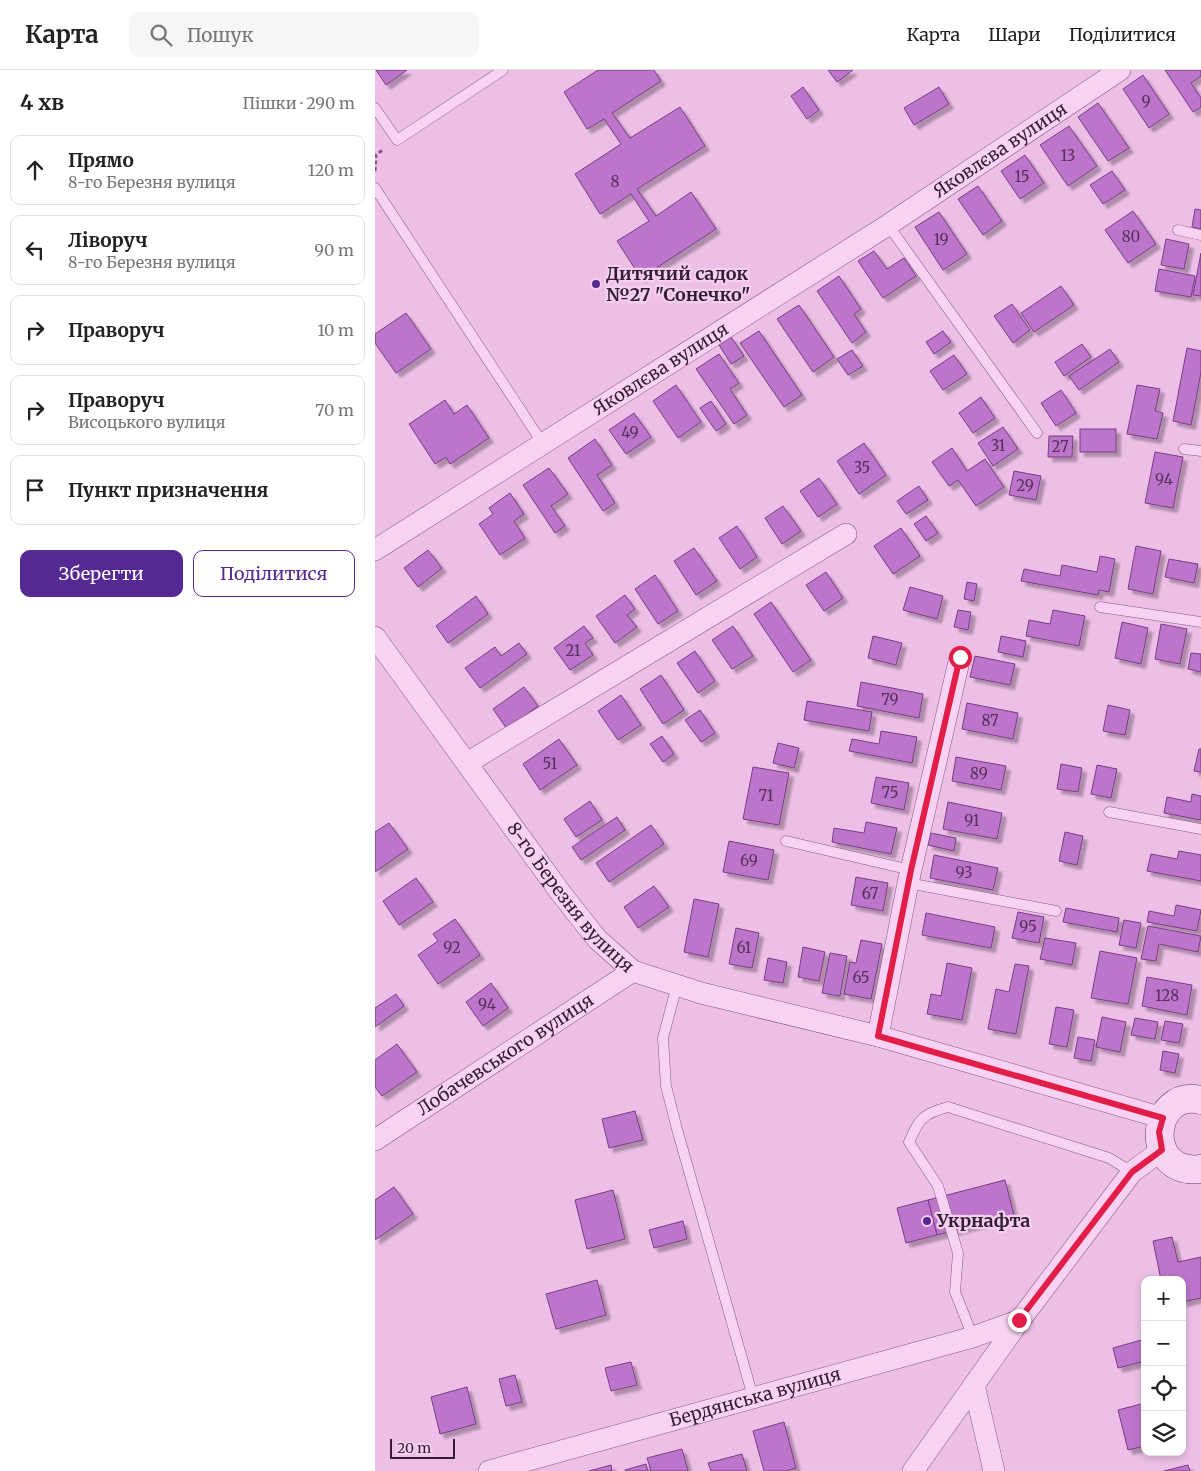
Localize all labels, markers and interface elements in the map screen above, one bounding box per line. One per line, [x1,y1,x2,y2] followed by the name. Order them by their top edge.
[129,12,479,57] search box
[25,19,99,50] text: Карта
[147,21,175,49] icon: search
[187,23,254,47] text: Пошук
[907,23,960,46] text: Карта
[988,23,1041,46] text: Шари
[1069,23,1176,46] text: Поділитися
[20,89,64,116] text: 4 хв
[1141,92,1151,111] house number: 9
[243,93,355,113] text: Пішки · 290 m
[928,97,1071,203] street label: Яковлєва вулиця
[1061,146,1075,165] house number: 13
[68,148,134,172] text: Прямо
[21,156,49,184] icon: ahead
[308,160,354,180] text: 120 m
[1014,167,1030,186] house number: 15
[68,172,236,192] text: 8-го Березня вулиця
[611,172,620,191] house number: 8
[1122,227,1140,246] house number: 80
[68,228,148,252] text: Ліворуч
[933,230,949,249] house number: 19
[21,236,49,264] icon: left
[314,240,354,260] text: 90 m
[68,252,236,272] text: 8-го Березня вулиця
[606,262,750,306] place label: Дитячий садок №27 "Сонечко"
[590,278,602,290] marker: Дитячий садок №27 "Сонечко"
[21,316,49,344] icon: right
[588,317,733,420] street label: Яковлєва вулиця
[68,318,165,342] text: Праворуч
[317,320,354,340] text: 10 m
[68,388,165,412] text: Праворуч
[21,396,49,424] icon: right
[315,400,354,420] text: 70 m
[68,412,226,432] text: Висоцького вулиця
[621,423,639,442] house number: 49
[991,436,1006,455] house number: 31
[1052,437,1069,456] house number: 27
[854,458,870,477] house number: 35
[1155,470,1173,489] house number: 94
[21,476,49,504] icon: arrive
[1016,476,1034,495] house number: 29
[68,478,268,502] text: Пункт призначення
[20,550,183,597] button: Зберегти
[193,550,355,597] button: Поділитися
[565,641,581,660] house number: 21
[949,646,972,669] route start
[881,690,899,709] house number: 79
[981,711,999,730] house number: 87
[543,754,558,773] house number: 51
[970,764,988,783] house number: 89
[882,783,898,802] house number: 75
[758,786,774,805] house number: 71
[964,811,980,830] house number: 91
[502,817,639,978] street label: 8-го Березня вулиця
[740,851,758,870] house number: 69
[955,863,973,882] house number: 93
[862,884,879,903] house number: 67
[1019,917,1037,936] house number: 95
[443,938,461,957] house number: 92
[737,938,752,957] house number: 61
[852,968,870,987] house number: 65
[1155,986,1179,1005] house number: 128
[413,988,598,1120] street label: Лобачевського вулиця
[478,995,496,1014] house number: 94
[936,1209,1030,1232] place label: Укрнафта
[921,1215,933,1227] marker: Укрнафта
[1141,1276,1186,1456] map controls
[1141,1276,1186,1321] button: +
[1008,1309,1031,1332] route end
[1141,1321,1186,1366] button: −
[666,1362,844,1432] street label: Бердянська вулиця
[1141,1366,1186,1411] button: locate
[1141,1411,1186,1456] button: layers
[390,1436,455,1459] scale bar
[397,1439,431,1457] text: 20 m

